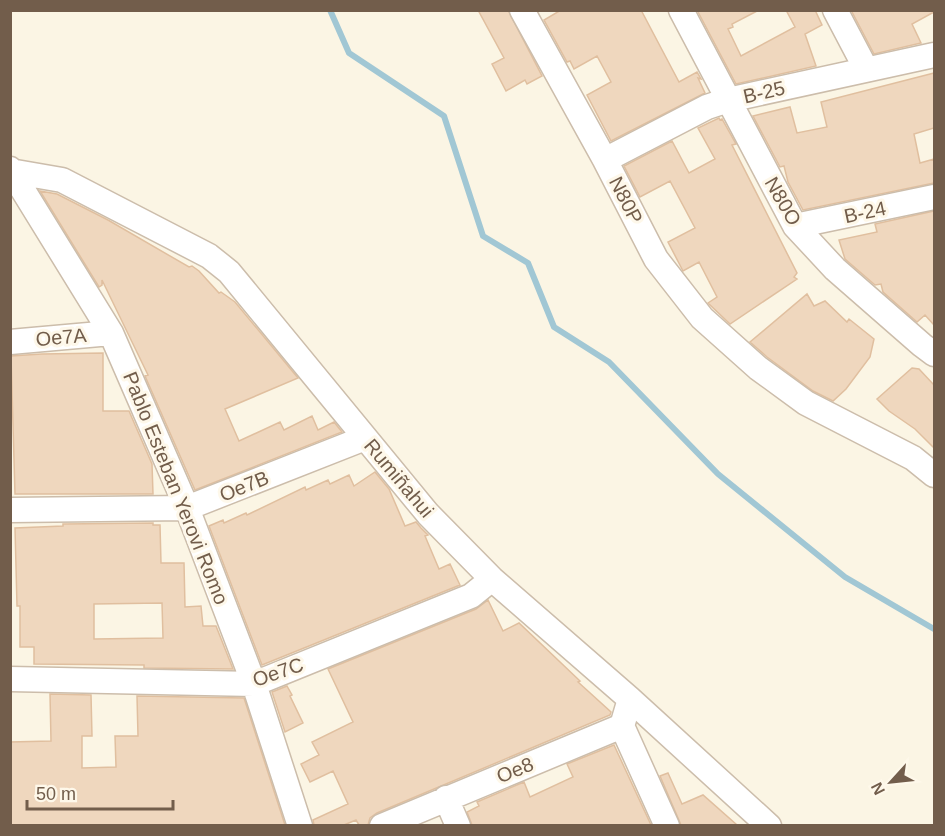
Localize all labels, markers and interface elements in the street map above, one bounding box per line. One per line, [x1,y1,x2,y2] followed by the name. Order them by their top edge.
[741,77,787,107] street label: B-25
[605,173,647,227] street label: N80P
[760,173,806,229] street label: N80O
[842,197,888,227] street label: B-24
[35,324,88,350] street label: Oe7A
[119,368,233,608] street label: Pablo Esteban Yerovi Romo
[360,434,438,522] street label: Rumiñahui
[216,466,272,506] street label: Oe7B
[250,653,306,691] street label: Oe7C
[861,752,921,812] north arrow
[493,753,537,787] street label: Oe8
[27,773,172,811] scale bar
[868,780,888,798] text: N
[36,784,76,804] text: 50 m

